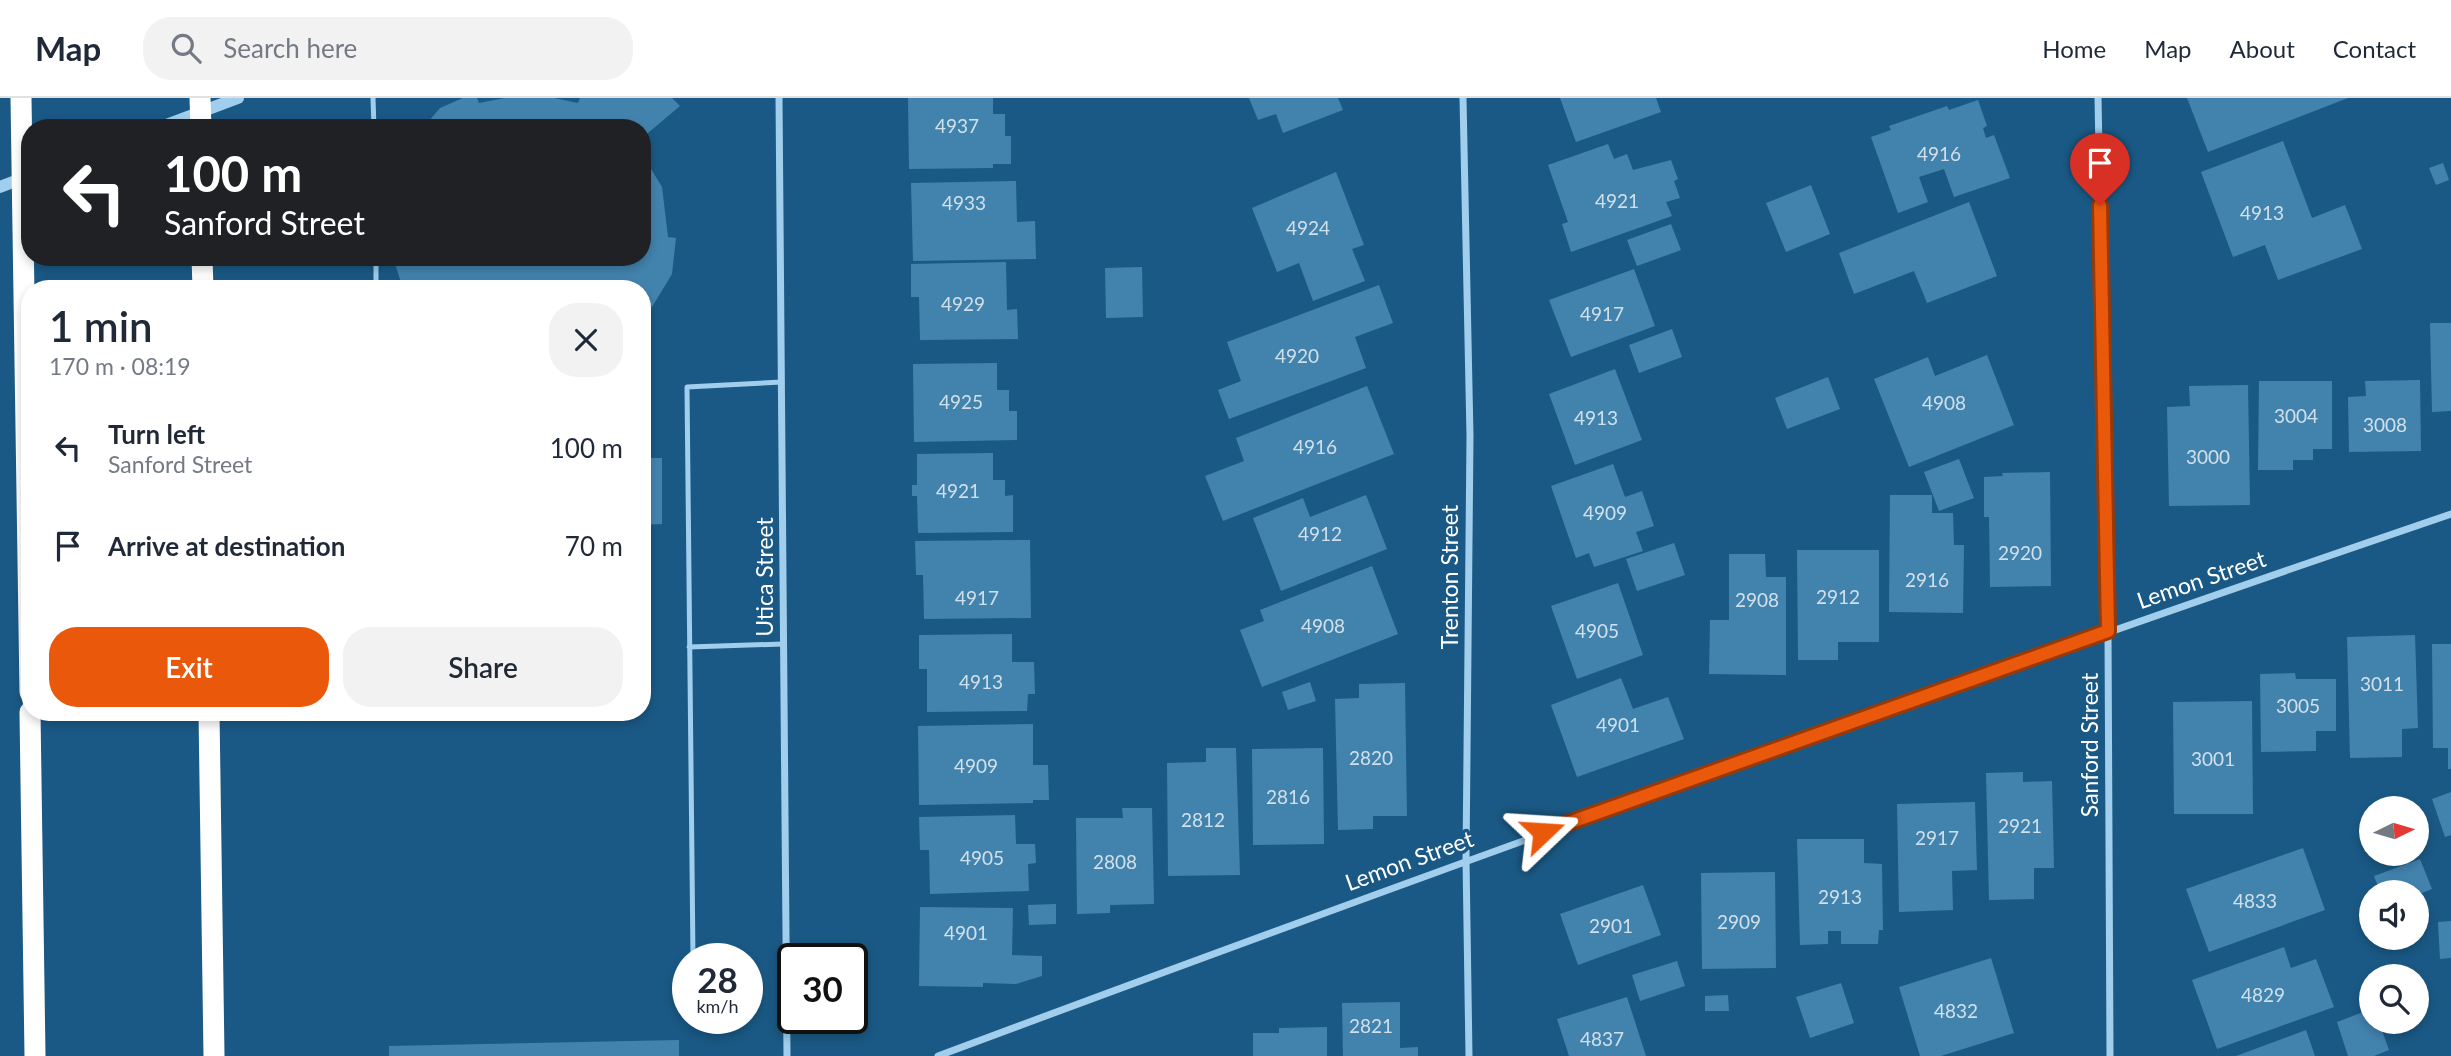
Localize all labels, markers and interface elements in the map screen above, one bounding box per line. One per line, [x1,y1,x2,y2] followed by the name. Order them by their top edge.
[143,17,633,80] search box
[35,28,101,68] text: Map
[167,29,205,67] icon: search
[223,32,357,64] text: Search here
[2042,34,2106,63] text: Home
[2144,34,2192,63] text: Map
[2230,34,2295,63] text: About
[2333,34,2416,63] text: Contact
[935,114,979,137] house number: 4937
[2070,133,2130,205] pin
[1917,142,1961,165] house number: 4916
[164,144,302,202] text: 100 m
[2081,144,2119,182] icon: arrive
[49,147,140,238] icon: left
[1595,189,1639,212] house number: 4921
[942,191,986,214] house number: 4933
[2240,201,2284,224] house number: 4913
[164,203,365,242] text: Sanford Street
[1286,216,1330,239] house number: 4924
[941,292,985,315] house number: 4929
[49,301,153,351] text: 1 min
[1580,302,1624,325] house number: 4917
[549,303,623,377] button: close
[1275,344,1319,367] house number: 4920
[49,352,191,380] text: 170 m · 08:19
[939,390,983,413] house number: 4925
[1922,391,1966,414] house number: 4908
[2274,404,2318,427] house number: 3004
[1574,406,1618,429] house number: 4913
[2363,413,2407,436] house number: 3008
[108,418,205,450] text: Turn left
[49,429,87,467] icon: left
[550,432,623,464] text: 100 m
[1293,435,1337,458] house number: 4916
[2186,445,2230,468] house number: 3000
[108,450,252,478] text: Sanford Street
[936,479,980,502] house number: 4921
[1583,501,1627,524] house number: 4909
[1435,504,1463,649] street label: Trenton Street
[750,516,778,637] street label: Utica Street
[1298,522,1342,545] house number: 4912
[49,527,87,565] icon: arrive
[108,530,345,562] text: Arrive at destination
[565,530,623,562] text: 70 m
[1998,541,2042,564] house number: 2920
[2133,544,2270,614] street label: Lemon Street
[1905,568,1949,591] house number: 2916
[1816,585,1860,608] house number: 2912
[955,586,999,609] house number: 4917
[1735,588,1779,611] house number: 2908
[1301,614,1345,637] house number: 4908
[1575,619,1619,642] house number: 4905
[49,627,329,707] button: Exit
[343,627,623,707] button: Share
[959,670,1003,693] house number: 4913
[2075,672,2103,817] street label: Sanford Street
[2360,672,2404,695] house number: 3011
[2276,694,2320,717] house number: 3005
[1596,713,1640,736] house number: 4901
[1349,746,1393,769] house number: 2820
[2191,747,2235,770] house number: 3001
[954,754,998,777] house number: 4909
[1266,785,1310,808] house number: 2816
[1506,795,1580,869] position arrow
[2359,796,2429,866] north arrow
[2359,796,2429,1034] map controls
[1181,808,1225,831] house number: 2812
[1998,814,2042,837] house number: 2921
[1341,824,1478,896] street label: Lemon Street
[1915,826,1959,849] house number: 2917
[960,846,1004,869] house number: 4905
[1093,850,1137,873] house number: 2808
[2359,880,2429,950] button: sound
[1818,885,1862,908] house number: 2913
[2233,889,2277,912] house number: 4833
[1717,910,1761,933] house number: 2909
[1589,914,1633,937] house number: 2901
[944,921,988,944] house number: 4901
[777,943,868,1034] speed limit sign: 30
[697,958,738,1000] text: 28
[2359,964,2429,1034] button: search
[2241,983,2285,1006] house number: 4829
[696,995,739,1017] text: km/h
[1934,999,1978,1022] house number: 4832
[1349,1014,1393,1037] house number: 2821
[1580,1027,1624,1050] house number: 4837

